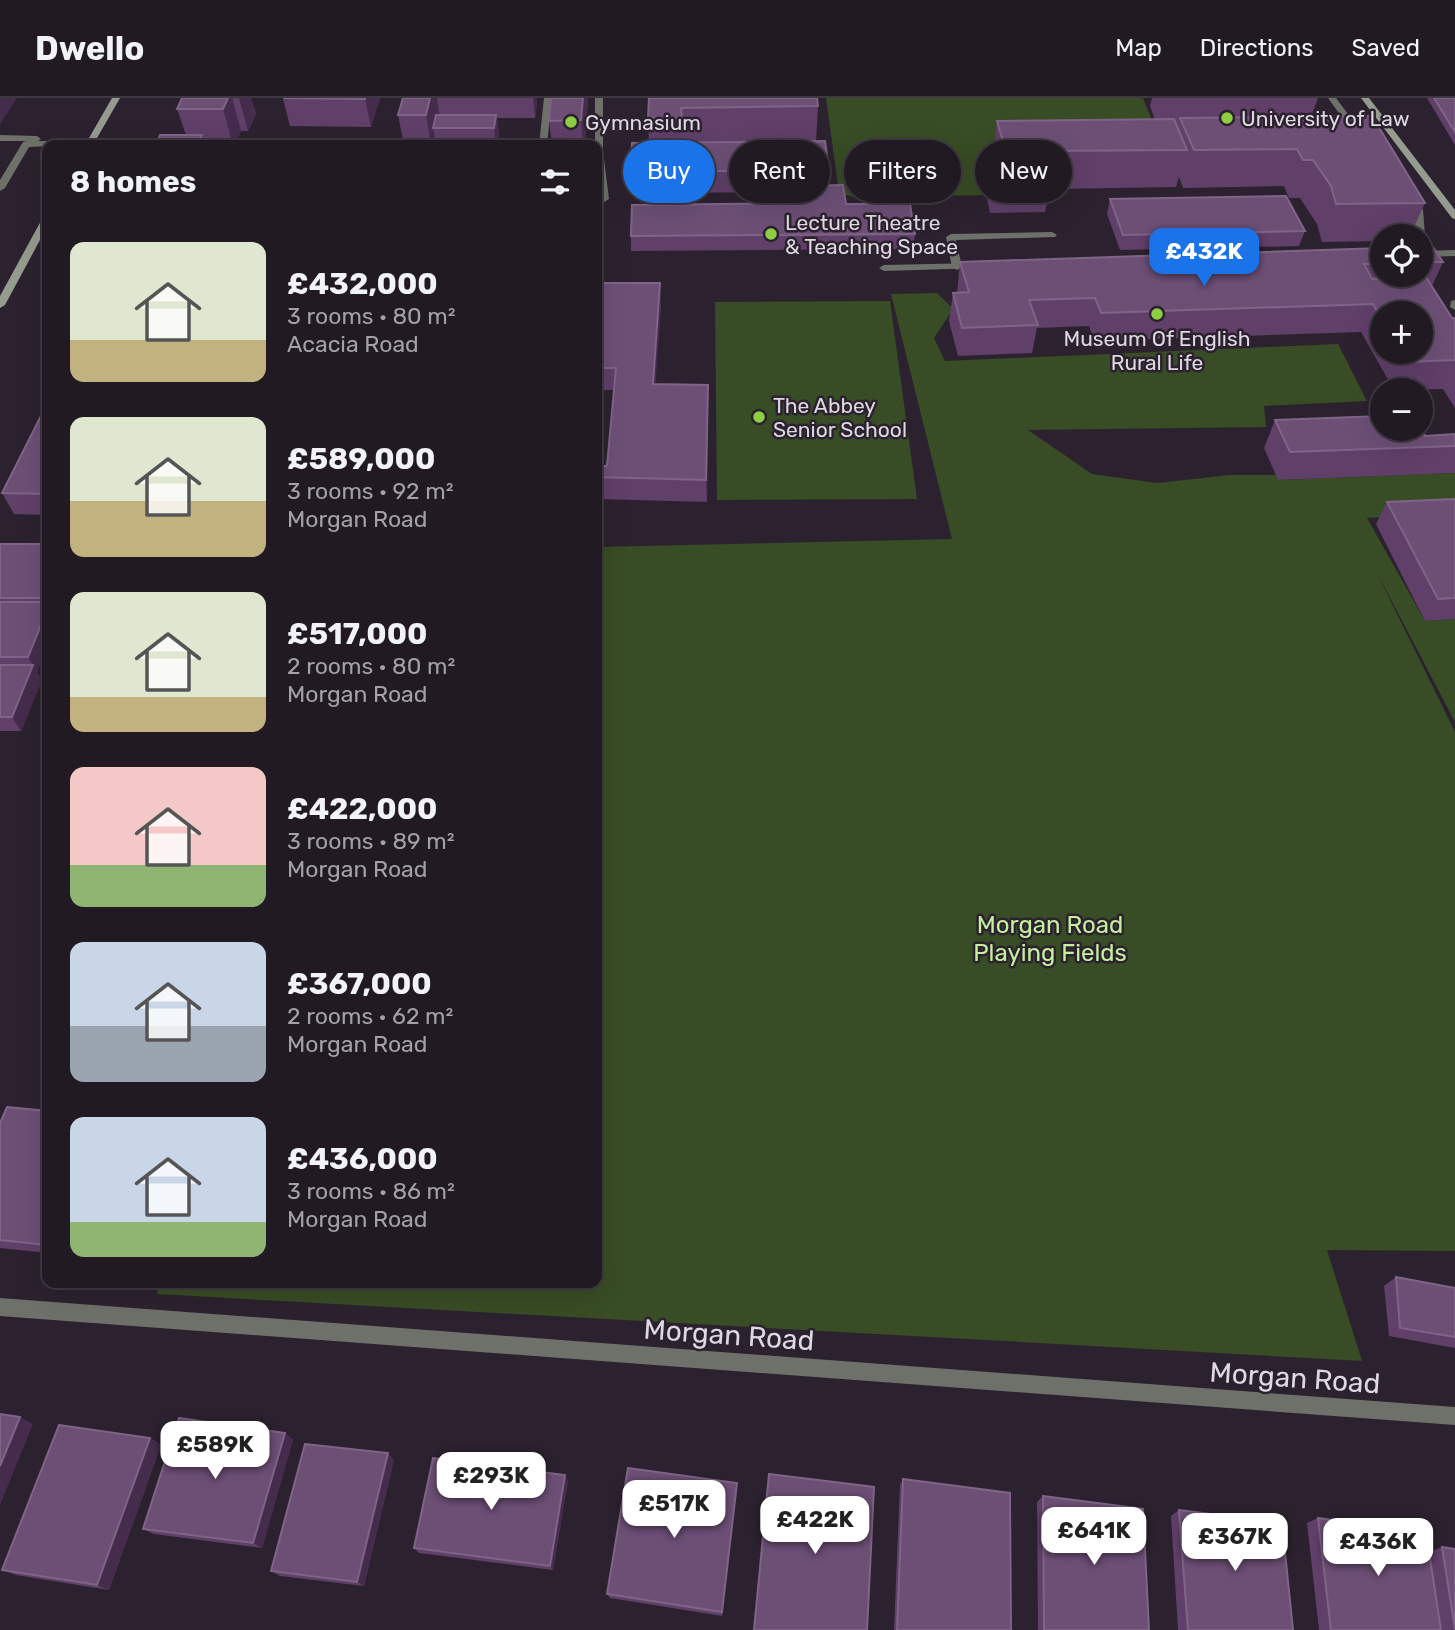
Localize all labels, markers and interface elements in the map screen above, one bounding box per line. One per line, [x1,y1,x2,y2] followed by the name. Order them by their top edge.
[35,29,144,68] text: Dwello
[1115,34,1162,62] text: Map
[1200,34,1313,62] text: Directions
[1351,34,1420,62] text: Saved
[1241,106,1410,131] place label: University of Law
[585,110,701,135] place label: Gymnasium
[1219,110,1235,126] marker: University of Law
[563,114,579,130] marker: Gymnasium
[623,140,715,203] chip: Buy
[729,140,830,203] chip: Rent
[844,140,961,203] chip: Filters
[975,140,1072,203] chip: New
[536,163,574,201] icon: filters
[70,164,196,200] text: 8 homes
[785,210,958,259] place label: Lecture Theatre & Teaching Space
[1370,224,1433,441] map controls
[1370,224,1433,287] button: locate
[763,226,779,242] marker: Lecture Theatre & Teaching Space
[1155,228,1253,288] pin: £432K
[1165,237,1243,265] text: £432K
[287,266,438,302] text: £432,000
[126,270,210,354] icon: home
[1370,301,1433,364] button: +
[287,302,456,330] text: 3 rooms · 80 m²
[1149,306,1165,322] marker: Museum Of English Rural Life
[1064,326,1250,375] place label: Museum Of English Rural Life
[287,330,419,358] text: Acacia Road
[1370,378,1433,441] button: −
[773,393,907,442] place label: The Abbey Senior School
[751,409,767,425] marker: The Abbey Senior School
[287,441,435,477] text: £589,000
[126,445,210,529] icon: home
[287,477,453,505] text: 3 rooms · 92 m²
[287,505,427,533] text: Morgan Road
[287,616,428,652] text: £517,000
[126,620,210,704] icon: home
[287,652,455,680] text: 2 rooms · 80 m²
[287,680,427,708] text: Morgan Road
[287,791,437,827] text: £422,000
[126,795,210,879] icon: home
[287,827,455,855] text: 3 rooms · 89 m²
[287,855,427,883] text: Morgan Road
[973,911,1127,967] park label: Morgan Road Playing Fields
[287,966,432,1002] text: £367,000
[126,970,210,1054] icon: home
[287,1002,453,1030] text: 2 rooms · 62 m²
[287,1030,427,1058] text: Morgan Road
[287,1141,438,1177] text: £436,000
[126,1145,210,1229] icon: home
[287,1177,455,1205] text: 3 rooms · 86 m²
[287,1205,427,1233] text: Morgan Road
[643,1313,815,1357] street label: Morgan Road
[1209,1356,1381,1400] street label: Morgan Road
[166,1422,264,1481] pin: £589K
[176,1430,254,1458] text: £589K
[442,1452,540,1512] pin: £293K
[453,1461,529,1489] text: £293K
[625,1480,723,1540] pin: £517K
[638,1489,710,1517] text: £517K
[766,1496,864,1556] pin: £422K
[776,1505,854,1533] text: £422K
[1045,1508,1143,1567] pin: £641K
[1186,1514,1284,1573] pin: £367K
[1057,1516,1131,1544] text: £641K
[1329,1518,1427,1578] pin: £436K
[1198,1522,1272,1550] text: £367K
[1339,1527,1417,1555] text: £436K

